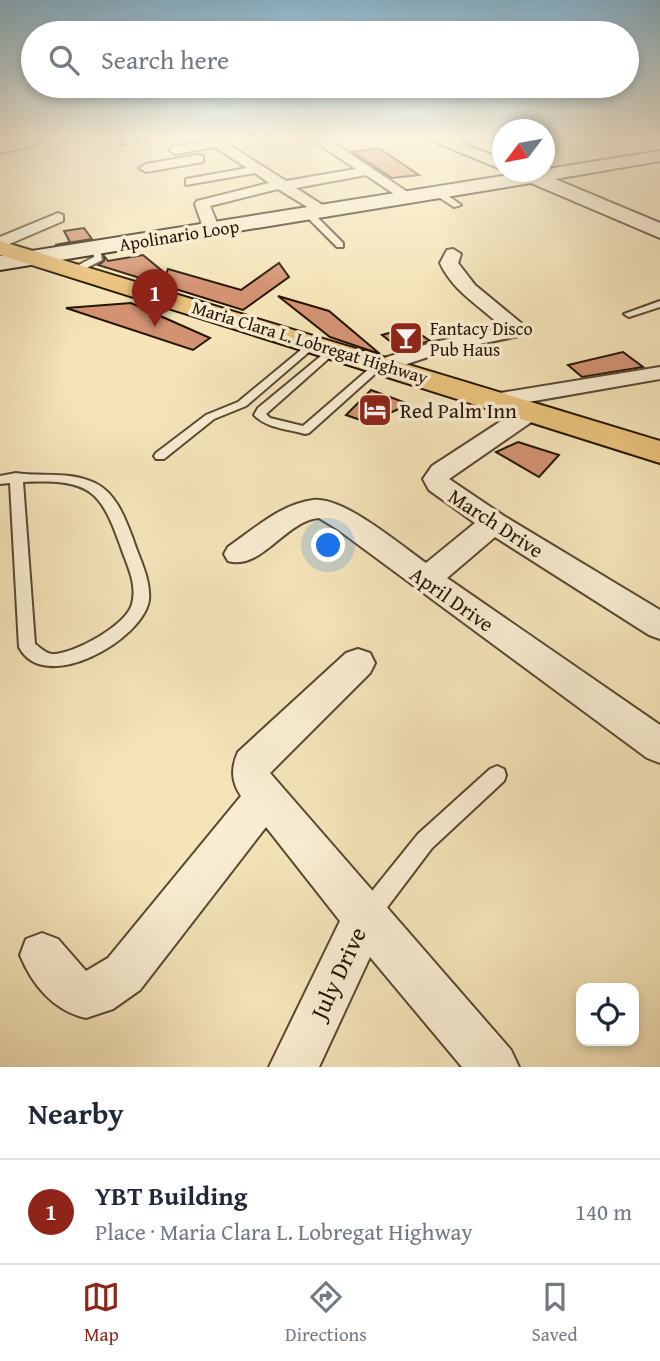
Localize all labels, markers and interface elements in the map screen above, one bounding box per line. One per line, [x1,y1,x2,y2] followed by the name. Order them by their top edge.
[21,21,639,98] search box
[101,40,229,79] text: Search here
[45,41,83,79] icon: search
[492,119,555,182] north arrow
[117,212,241,258] street label: Apolinario Loop
[132,269,178,327] pin: 1
[189,293,431,391] street label: Maria Clara L. Lobregat Highway
[430,315,533,363] place label: Fantacy Disco Pub Haus
[387,319,425,357] bar icon: Fantacy Disco Pub Haus
[356,391,394,429] hotel icon: Red Palm Inn
[400,395,517,426] place label: Red Palm Inn
[442,481,550,565] street label: March Drive
[311,528,345,562] your location
[404,559,500,639] street label: April Drive
[300,921,375,1028] street label: July Drive
[576,983,639,1046] map controls
[576,983,639,1046] button: locate
[28,1091,124,1135] text: Nearby
[95,1176,247,1215] text: YBT Building
[45,1195,57,1228] text: 1
[575,1195,632,1228] text: 140 m
[95,1215,473,1248] text: Place · Maria Clara L. Lobregat Highway
[82,1278,120,1348] tab: Map
[285,1278,367,1348] tab: Directions
[532,1278,578,1348] tab: Saved

